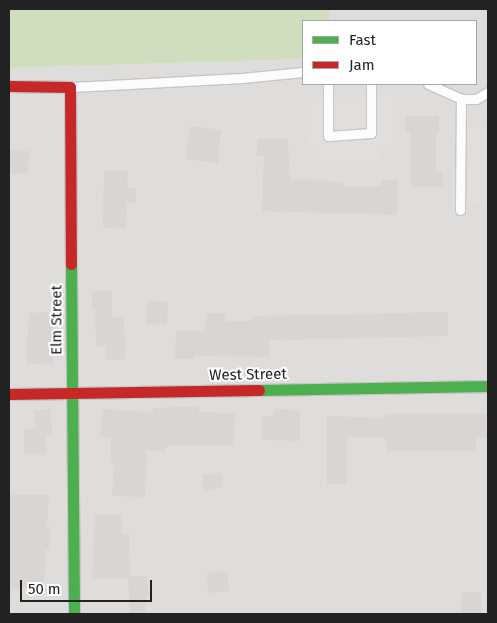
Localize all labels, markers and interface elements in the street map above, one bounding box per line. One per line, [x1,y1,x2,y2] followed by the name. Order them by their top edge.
[302,20,477,85] legend
[349,31,376,49] text: Fast
[349,56,375,74] text: Jam
[48,285,66,355] street label: Elm Street
[209,365,287,385] street label: West Street
[22,570,155,602] scale bar
[28,580,61,598] text: 50 m

